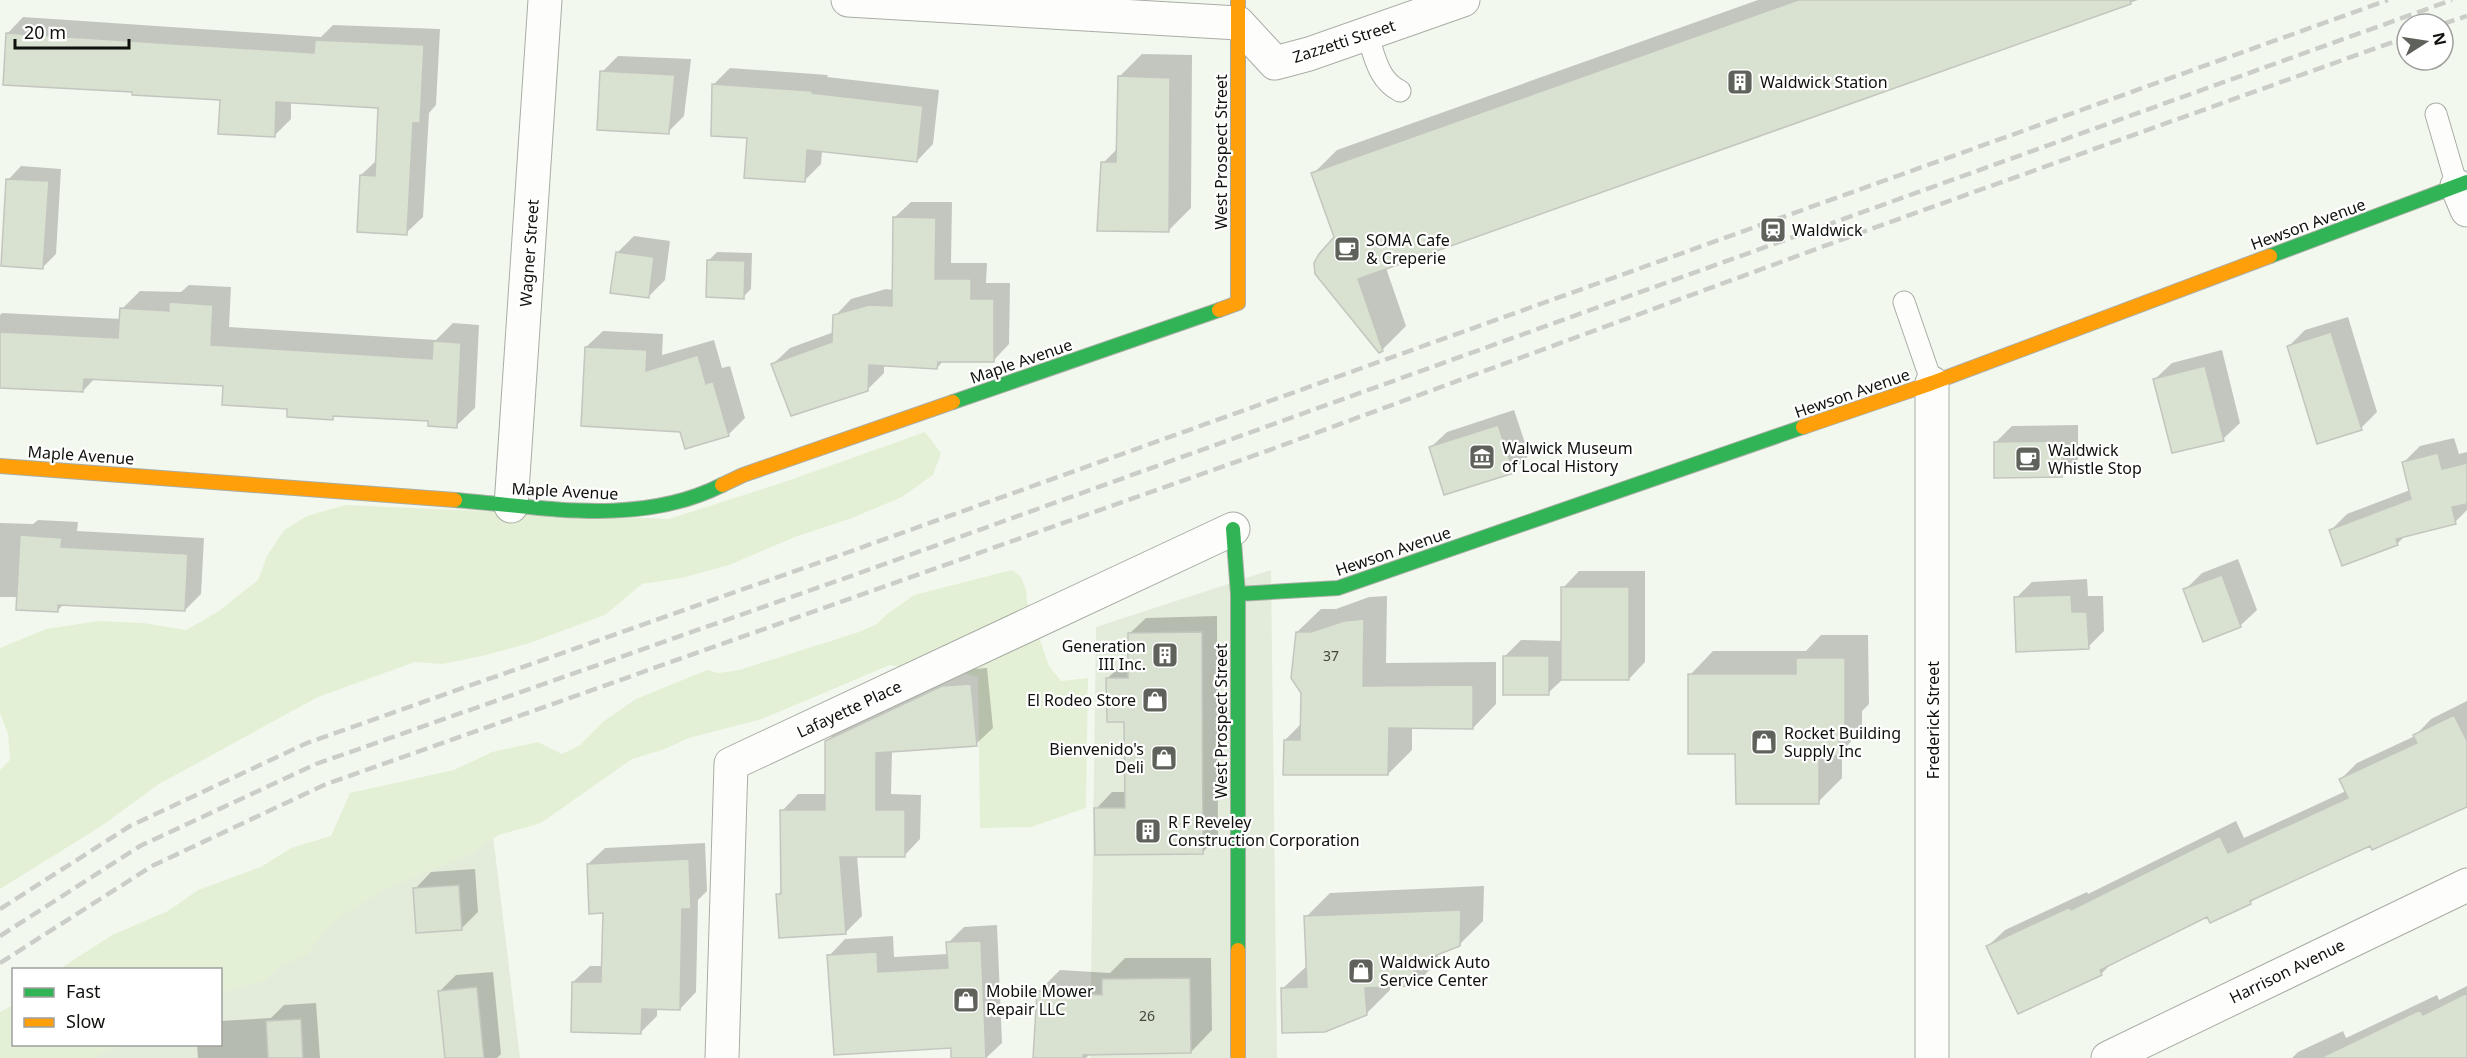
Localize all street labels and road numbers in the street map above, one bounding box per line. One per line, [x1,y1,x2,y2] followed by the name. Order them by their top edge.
[1290,14,1398,68] street label: Zazzetti Street
[1210,74,1232,230] street label: West Prospect Street
[2248,193,2368,255] street label: Hewson Avenue
[514,198,544,308] street label: Wagner Street
[967,333,1075,389] street label: Maple Avenue
[1791,363,1913,423] street label: Hewson Avenue
[27,440,135,470] street label: Maple Avenue
[511,477,619,505] street label: Maple Avenue
[1332,521,1454,581] street label: Hewson Avenue
[1210,643,1232,799] street label: West Prospect Street
[1922,661,1944,779] street label: Frederick Street
[793,675,905,743] street label: Lafayette Place
[2226,934,2348,1008] street label: Harrison Avenue

